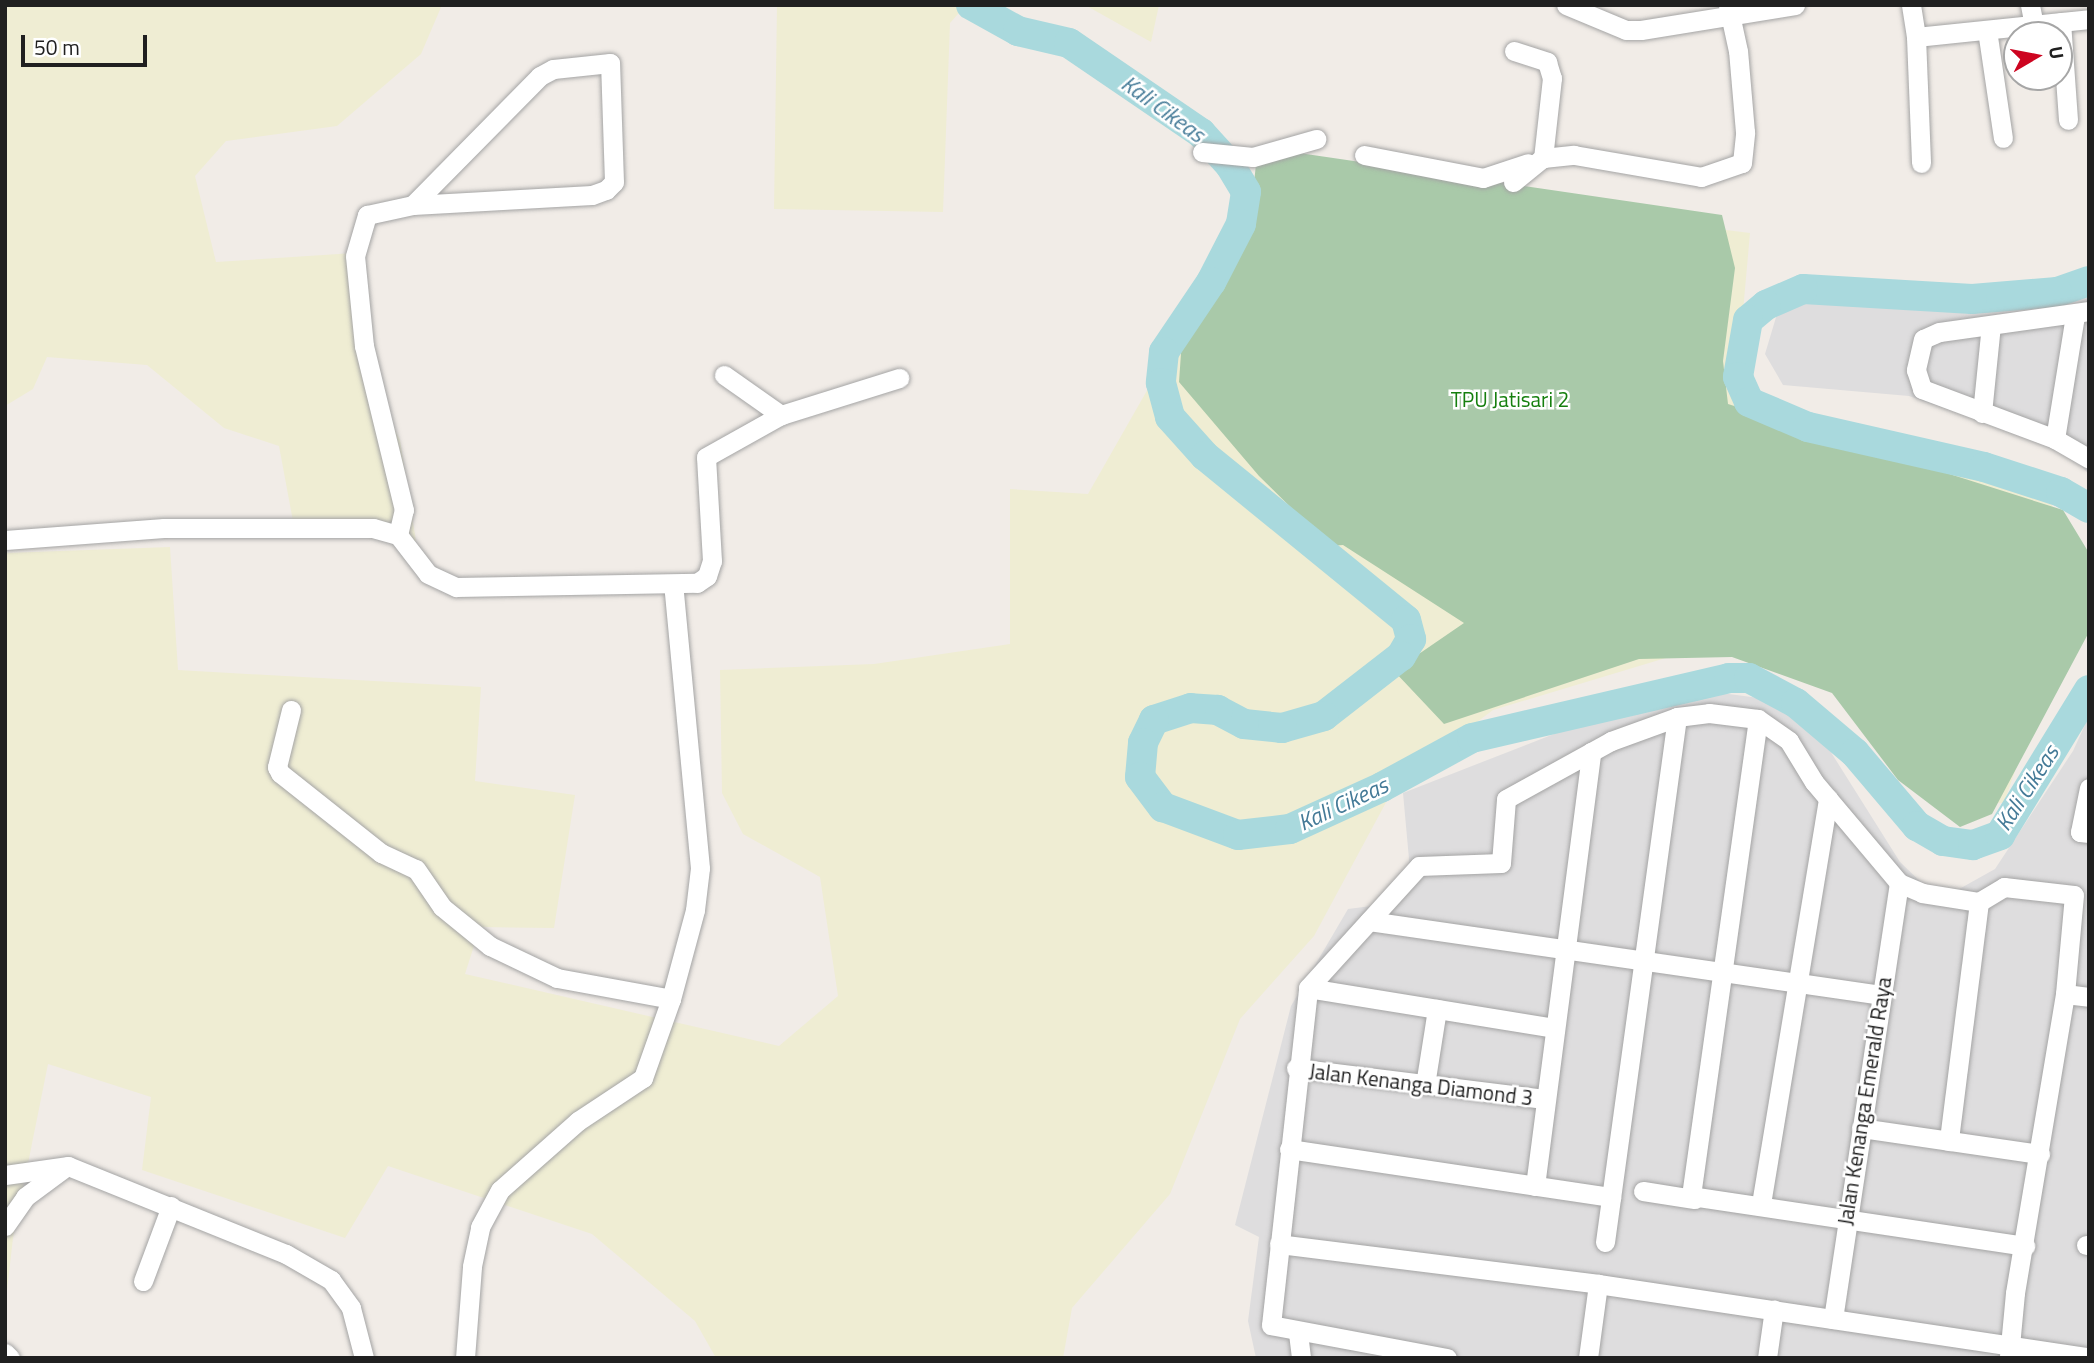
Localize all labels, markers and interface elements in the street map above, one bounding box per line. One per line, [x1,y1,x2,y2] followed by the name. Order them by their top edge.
[24,21,150,65] scale bar
[2003,21,2073,91] north arrow
[34,31,80,63] text: 50 m
[2042,44,2073,61] text: U
[1116,70,1210,148] water label: Kali Cikeas
[1451,386,1569,412] park label: TPU Jatisari 2
[1989,740,2065,836] water label: Kali Cikeas
[1294,771,1392,837] water label: Kali Cikeas
[1832,975,1896,1227] street label: Jalan Kenanga Emerald Raya
[1308,1058,1534,1110] street label: Jalan Kenanga Diamond 3

